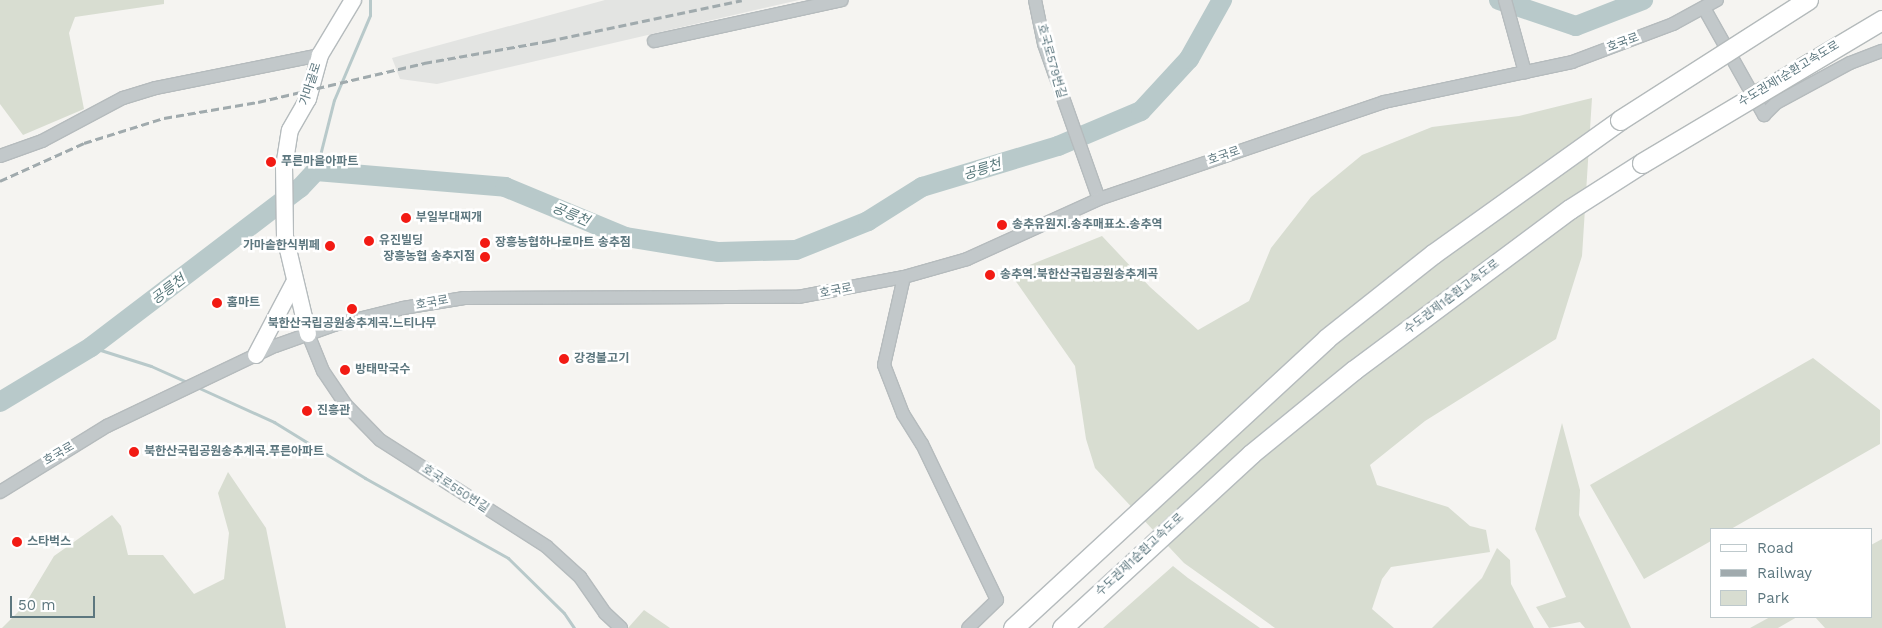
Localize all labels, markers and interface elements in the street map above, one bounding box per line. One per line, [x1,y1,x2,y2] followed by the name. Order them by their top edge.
[1034,22,1068,100] street label: 호국로579번길
[1605,31,1641,55] street label: 호국로
[1736,38,1842,110] street label: 수도권제1순환고속도로
[297,61,325,107] street label: 가마골로
[1206,144,1242,168] street label: 호국로
[281,155,358,169] place label: 푸른마을아파트
[961,155,1003,183] water label: 공릉천
[265,156,277,168] marker: 푸른마을아파트
[550,199,592,229] water label: 공릉천
[416,211,482,225] place label: 부일부대찌개
[400,212,412,224] marker: 부일부대찌개
[1012,218,1162,232] place label: 송추유원지.송추매표소.송추역
[996,219,1008,231] marker: 송추유원지.송추매표소.송추역
[379,234,423,248] place label: 유진빌딩
[363,235,375,247] marker: 유진빌딩
[495,236,631,250] place label: 장흥농협하나로마트 송추점
[479,237,491,249] marker: 장흥농협하나로마트 송추점
[243,239,320,253] place label: 가마솥한식뷔페
[324,240,336,252] marker: 가마솥한식뷔페
[383,250,475,264] place label: 장흥농협 송추지점
[479,251,491,263] marker: 장흥농협 송추지점
[1402,257,1502,337] street label: 수도권제1순환고속도로
[1000,268,1158,282] place label: 송추역.북한산국립공원송추계곡
[984,269,996,281] marker: 송추역.북한산국립공원송추계곡
[148,271,188,307] water label: 공릉천
[818,281,854,301] street label: 호국로
[414,293,450,313] street label: 호국로
[227,296,260,310] place label: 홈마트
[211,297,223,309] marker: 홈마트
[346,303,358,315] marker: 북한산국립공원송추계곡.느티나무
[267,317,437,331] place label: 북한산국립공원송추계곡.느티나무
[574,352,629,366] place label: 강경불고기
[558,353,570,365] marker: 강경불고기
[355,363,410,377] place label: 방태막국수
[339,364,351,376] marker: 방태막국수
[317,404,350,418] place label: 진흥관
[301,405,313,417] marker: 진흥관
[41,439,77,469] street label: 호국로
[144,445,324,459] place label: 북한산국립공원송추계곡.푸른아파트
[128,446,140,458] marker: 북한산국립공원송추계곡.푸른아파트
[419,462,491,516] street label: 호국로550번길
[1093,510,1187,600] street label: 수도권제1순환고속도로
[1710,528,1872,618] legend
[27,535,71,549] place label: 스타벅스
[11,536,23,548] marker: 스타벅스
[1757,539,1794,557] text: Road
[1757,564,1812,582] text: Railway
[12,586,98,618] scale bar
[1757,589,1789,607] text: Park
[18,596,55,614] text: 50 m

